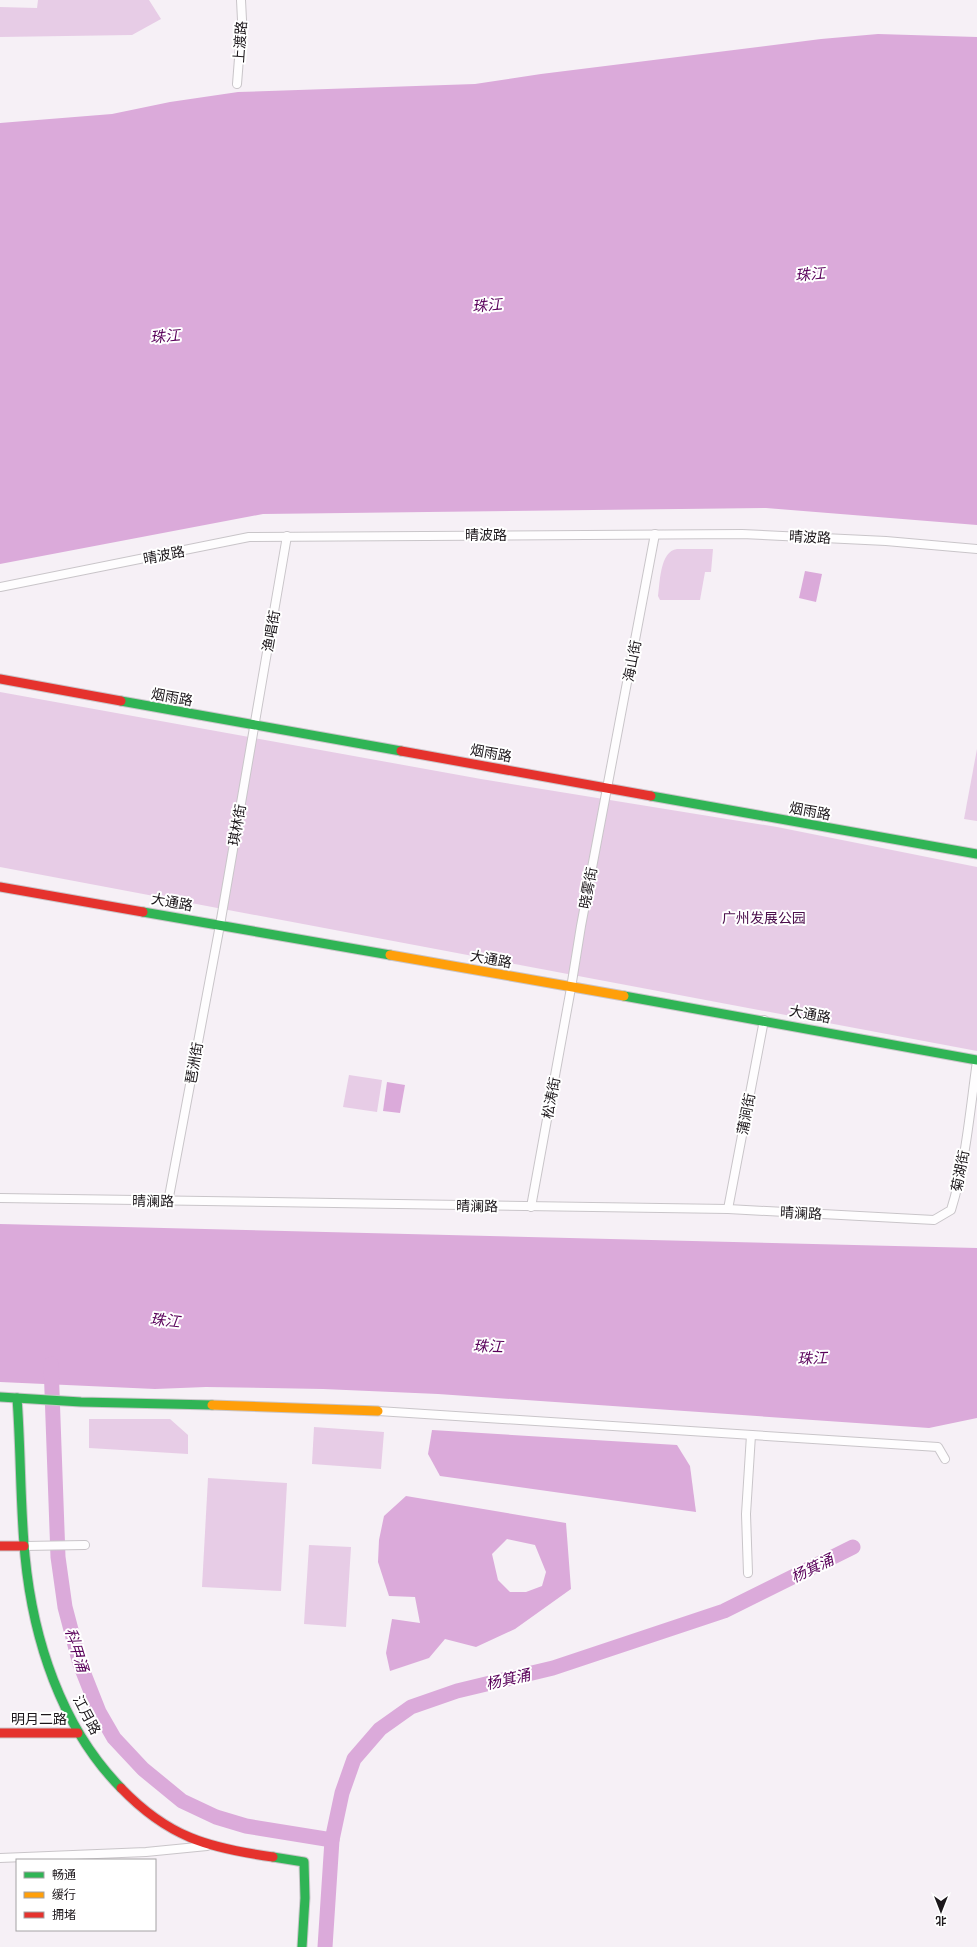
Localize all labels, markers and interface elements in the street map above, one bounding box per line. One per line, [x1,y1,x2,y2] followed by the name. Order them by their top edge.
[230,20,250,64] street label: 上渡路
[794,263,828,285] water label: 珠江
[471,294,505,316] water label: 珠江
[149,325,183,347] water label: 珠江
[465,526,507,544] street label: 晴波路
[789,527,831,547] street label: 晴波路
[142,542,186,568] street label: 晴波路
[258,609,284,653] street label: 渔唱街
[619,639,645,683] street label: 海山街
[150,684,194,710] street label: 烟雨路
[469,740,513,766] street label: 烟雨路
[788,798,832,824] street label: 烟雨路
[224,803,250,847] street label: 琪林街
[575,866,601,910] street label: 晓雾街
[150,889,194,915] street label: 大通路
[722,909,806,927] park label: 广州发展公园
[469,946,513,972] street label: 大通路
[788,1001,832,1027] street label: 大通路
[181,1041,207,1085] street label: 琶洲街
[538,1076,564,1120] street label: 松涛街
[733,1092,759,1136] street label: 蒲涧街
[947,1149,973,1193] street label: 菊湖街
[132,1192,174,1210] street label: 晴澜路
[456,1197,498,1215] street label: 晴澜路
[780,1203,822,1223] street label: 晴澜路
[149,1309,183,1331] water label: 珠江
[473,1336,505,1356] water label: 珠江
[797,1348,829,1368] water label: 珠江
[788,1549,838,1586] water label: 杨箕涌
[61,1626,93,1676] water label: 科甲涌
[484,1664,534,1693] water label: 杨箕涌
[69,1692,105,1738] street label: 江月路
[11,1710,67,1728] street label: 明月二路
[16,1859,156,1931] legend
[52,1867,76,1882] text: 畅通
[52,1887,76,1902] text: 缓行
[921,1891,961,1931] north arrow
[52,1907,76,1922] text: 拥堵
[936,1914,947,1928] text: 北

